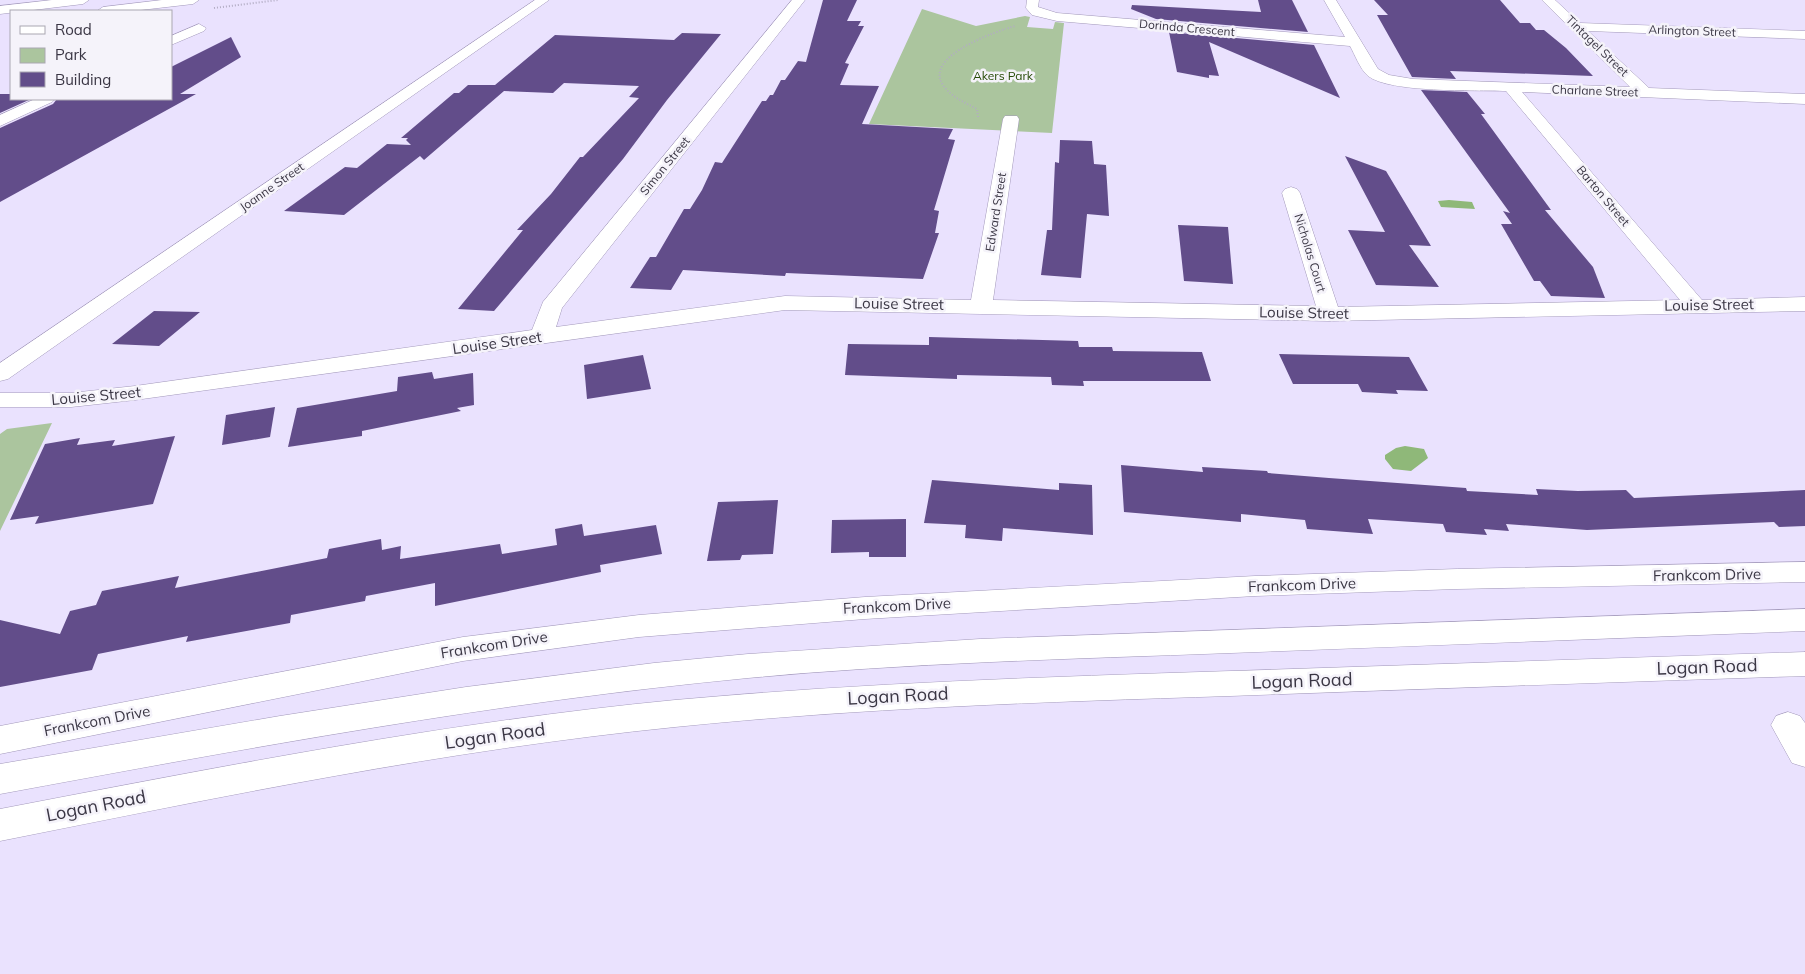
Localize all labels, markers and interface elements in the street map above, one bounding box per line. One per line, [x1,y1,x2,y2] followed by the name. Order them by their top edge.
[10,10,172,100] legend
[1563,12,1632,79] street label: Tintagel Street
[1139,16,1236,39] street label: Dorinda Crescent
[55,20,92,39] text: Road
[1648,21,1736,40] street label: Arlington Street
[55,45,87,64] text: Park
[973,68,1034,83] park label: Akers Park
[55,70,111,89] text: Building
[1551,81,1639,100] street label: Charlane Street
[636,133,693,198] street label: Simon Street
[237,159,307,214] street label: Joanne Street
[1574,162,1633,229] street label: Barton Street
[982,171,1009,252] street label: Edward Street
[1291,212,1330,294] street label: Nicholas Court
[854,293,944,314] street label: Louise Street
[1664,294,1754,315] street label: Louise Street
[1259,302,1349,323] street label: Louise Street
[451,327,543,358] street label: Louise Street
[50,382,142,409] street label: Louise Street
[1653,564,1761,585] street label: Frankcom Drive
[1248,573,1356,596] street label: Frankcom Drive
[842,593,951,618] street label: Frankcom Drive
[439,627,549,662] street label: Frankcom Drive
[1656,653,1758,680] street label: Logan Road
[1251,667,1353,694] street label: Logan Road
[847,681,949,710] street label: Logan Road
[42,701,152,740] street label: Frankcom Drive
[443,717,547,754] street label: Logan Road
[44,785,148,826] street label: Logan Road

